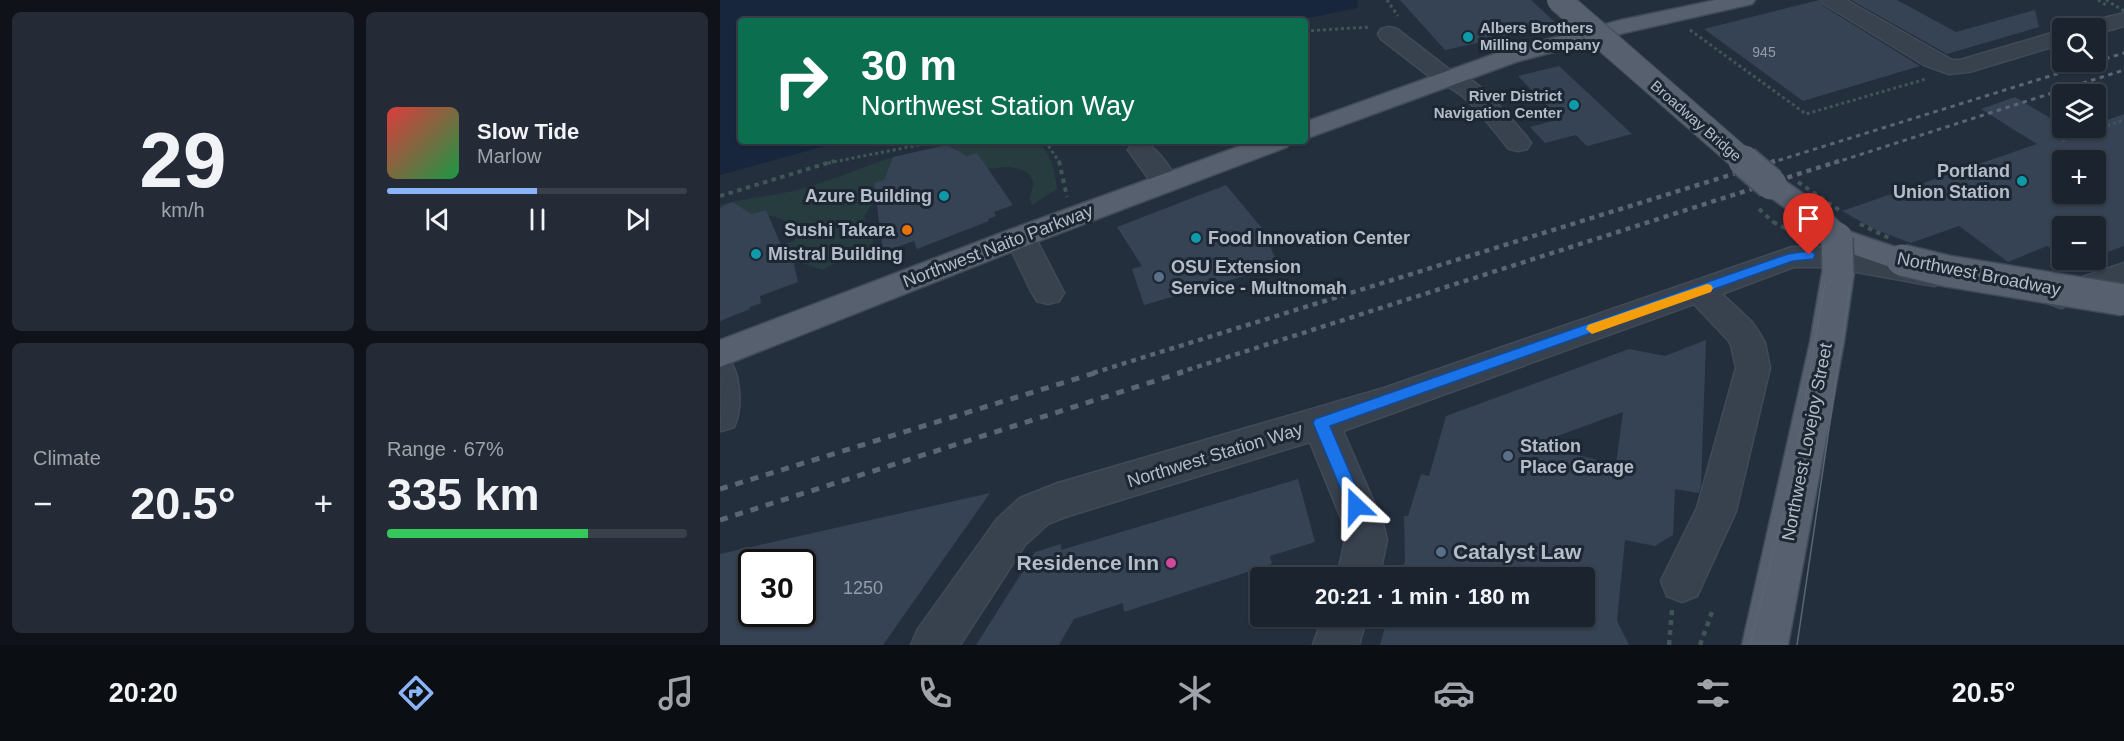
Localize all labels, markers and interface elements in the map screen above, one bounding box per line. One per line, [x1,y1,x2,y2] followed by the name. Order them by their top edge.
[2052,18,2106,270] map controls
[2052,18,2106,72] button: search
[1480,19,1601,53] place label: Albers Brothers Milling Company
[1461,30,1475,44] marker: Albers Brothers Milling Company
[762,42,840,120] icon: right
[861,42,957,89] text: 30 m
[1752,44,1776,60] house number: 945
[1648,77,1745,165] street label: Broadway Bridge
[2052,84,2106,138] button: layers
[1434,87,1562,121] place label: River District Navigation Center
[861,91,1135,121] text: Northwest Station Way
[1567,98,1581,112] marker: River District Navigation Center
[140,116,226,204] text: 29
[477,119,579,144] text: Slow Tide
[477,145,541,167] text: Marlow
[2052,150,2106,204] button: +
[1893,161,2010,202] place label: Portland Union Station
[2015,174,2029,188] marker: Portland Union Station
[805,186,932,206] place label: Azure Building
[937,189,951,203] marker: Azure Building
[1783,193,1834,255] pin
[161,199,205,221] text: km/h
[900,200,1096,292] street label: Northwest Naito Parkway
[1792,202,1825,235] icon: arrive
[421,203,454,236] icon: previous
[521,203,554,236] icon: pause
[621,203,654,236] icon: next
[2052,216,2106,270] button: −
[784,220,896,240] place label: Sushi Takara
[900,223,914,237] marker: Sushi Takara
[1208,228,1410,248] place label: Food Innovation Center
[1189,231,1203,245] marker: Food Innovation Center
[768,244,903,264] place label: Mistral Building
[749,247,763,261] marker: Mistral Building
[1896,248,2062,300] street label: Northwest Broadway
[1171,257,1347,298] place label: OSU Extension Service - Multnomah
[1152,270,1166,284] marker: OSU Extension Service - Multnomah
[1778,341,1836,543] street label: Northwest Lovejoy Street
[1125,419,1305,491] street label: Northwest Station Way
[1520,436,1634,477] place label: Station Place Garage
[387,438,504,460] text: Range · 67%
[33,447,101,469] text: Climate
[1501,449,1515,463] marker: Station Place Garage
[387,469,540,520] text: 335 km
[1324,474,1388,538] position arrow
[130,478,236,529] text: 20.5°
[33,485,52,522] text: −
[314,485,333,522] text: +
[1453,540,1582,563] place label: Catalyst Law
[1434,545,1448,559] marker: Catalyst Law
[738,549,816,627] speed limit sign: 30
[1017,551,1159,574] place label: Residence Inn
[1164,556,1178,570] marker: Residence Inn
[843,578,883,598] house number: 1250
[1315,584,1530,609] text: 20:21 · 1 min · 180 m
[395,672,437,714] icon: directions
[655,672,697,714] icon: music
[914,672,956,714] icon: phone
[1174,672,1216,714] icon: climate
[1433,672,1475,714] icon: car
[1692,672,1734,714] icon: filters
[109,678,178,708] text: 20:20
[1952,678,2015,708] text: 20.5°

